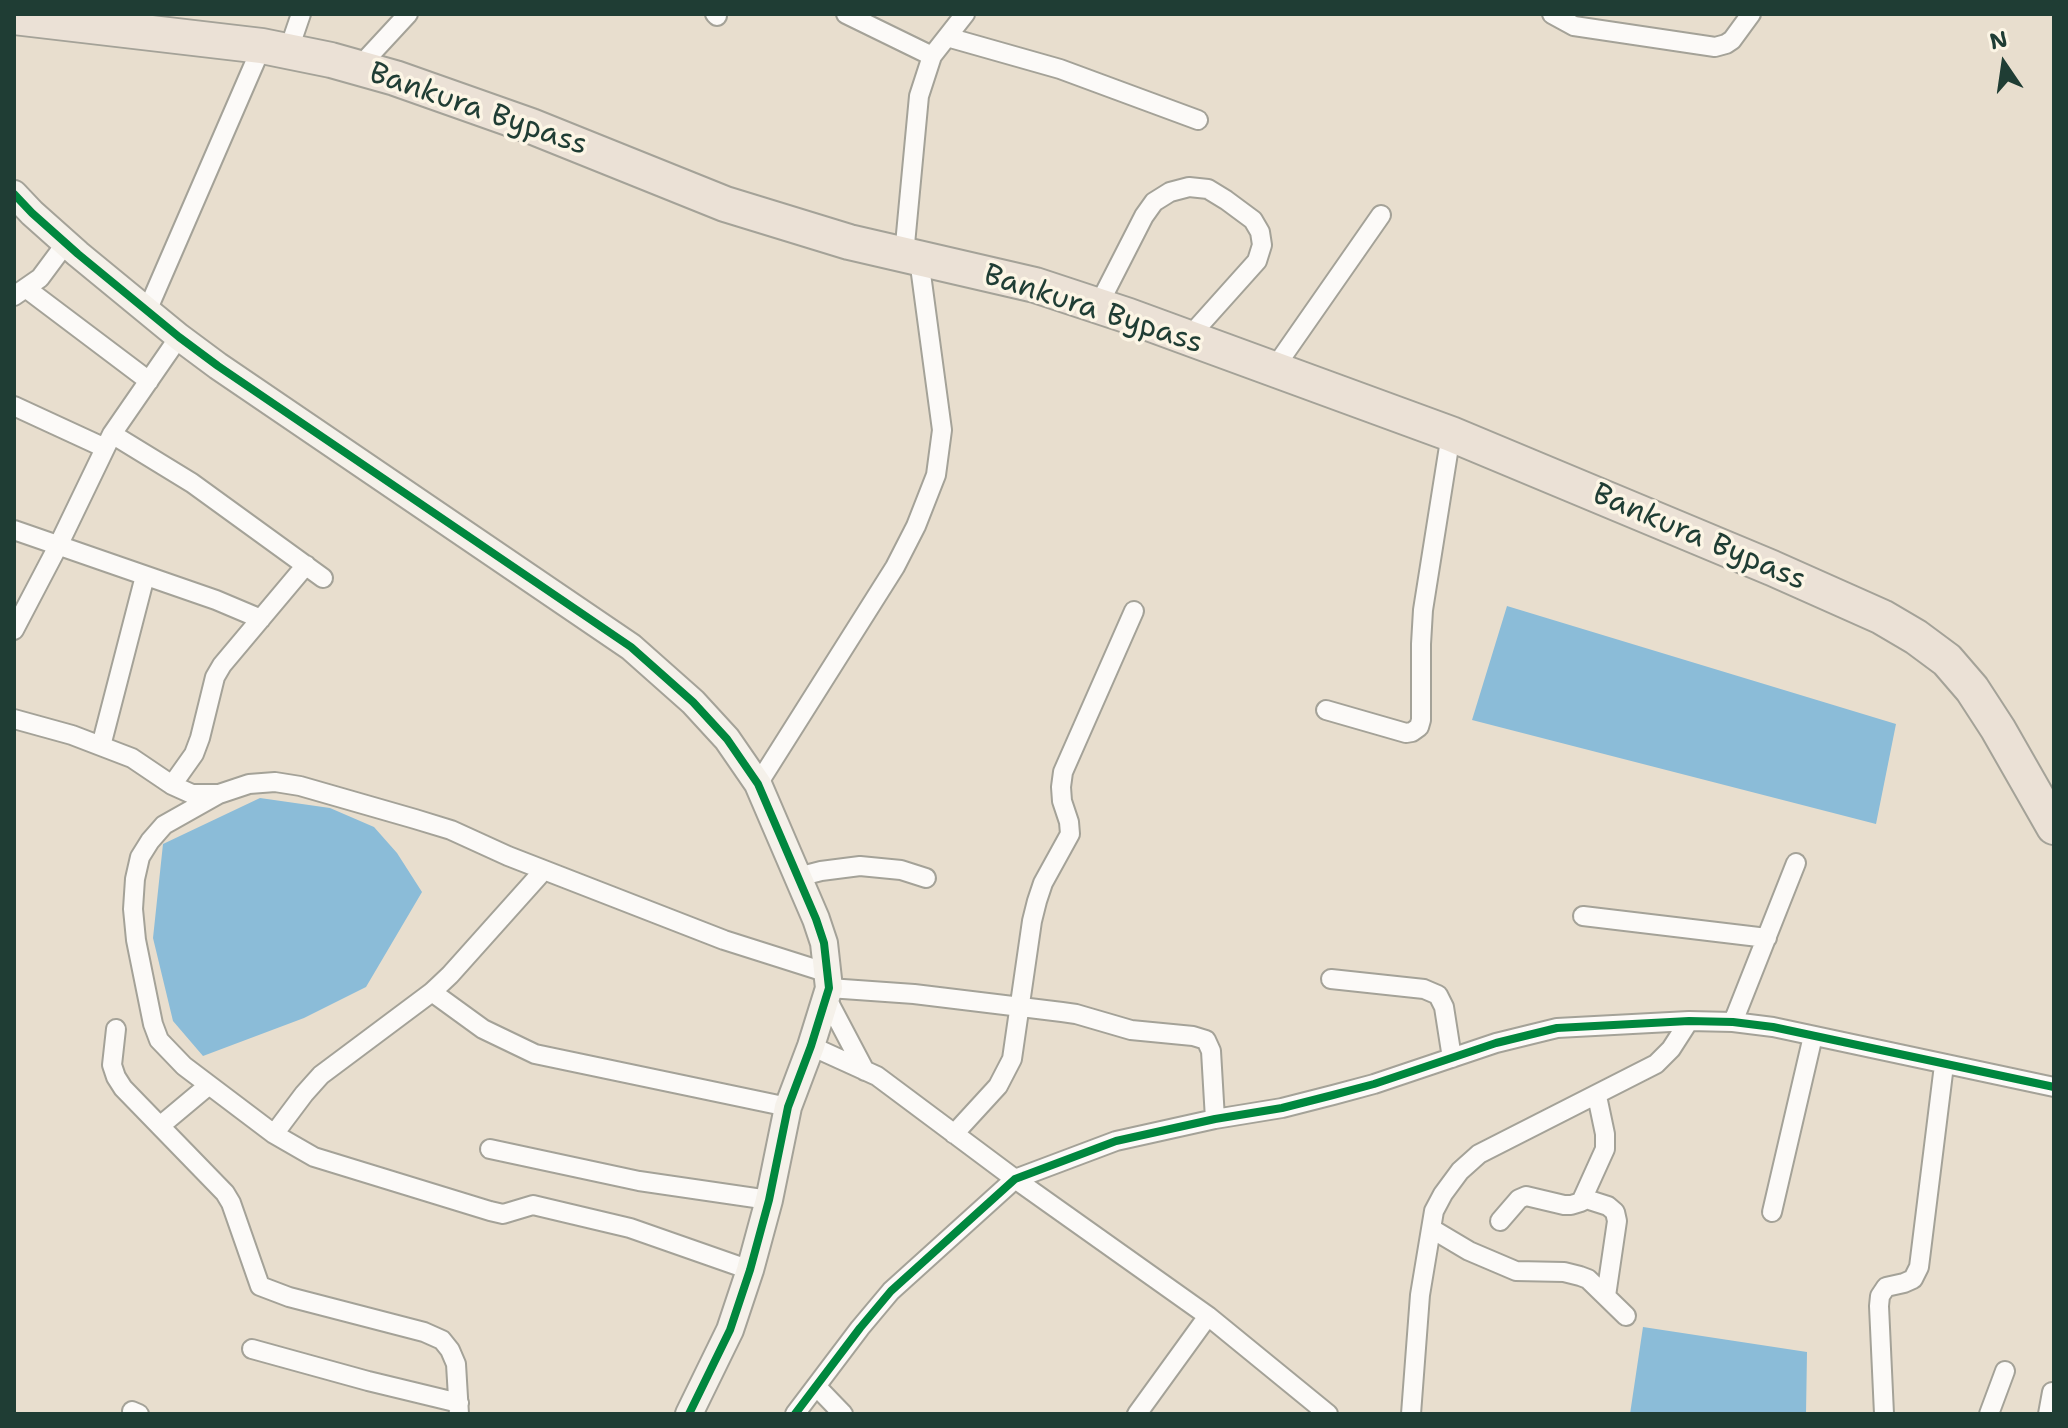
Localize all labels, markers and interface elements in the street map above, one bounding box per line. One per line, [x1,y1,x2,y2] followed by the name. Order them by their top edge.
[1964,24,2044,104] north arrow
[1987,24,2010,56] text: N
[364,56,592,164] street label: Bankura Bypass
[979,258,1207,362] street label: Bankura Bypass
[1587,477,1811,599] street label: Bankura Bypass

